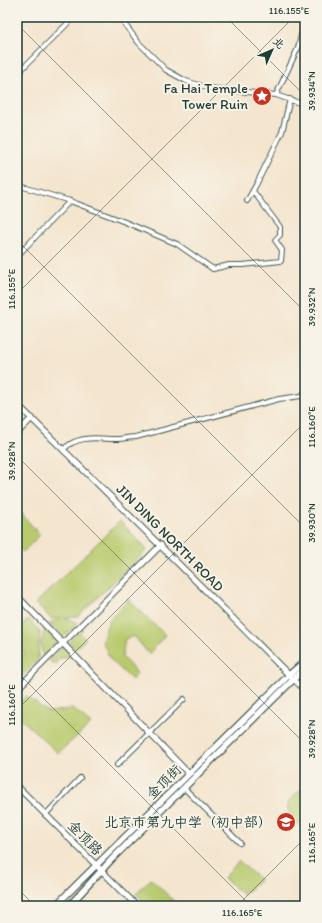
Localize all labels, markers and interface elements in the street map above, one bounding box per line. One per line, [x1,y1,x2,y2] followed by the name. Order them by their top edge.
[269,4,310,17] text: 116.155°E
[252,30,292,70] north arrow
[270,35,287,52] text: 北
[305,71,318,111] text: 39.934°N
[164,80,248,113] place label: Fa Hai Temple Tower Ruin
[251,85,273,107] place icon: Fa Hai Temple Tower Ruin
[5,268,18,309] text: 116.155°E
[305,287,318,326] text: 39.932°N
[305,406,318,448] text: 116.160°E
[5,441,18,480] text: 39.928°N
[113,481,227,595] street label: JIN DING NORTH ROAD
[305,503,318,543] text: 39.930°N
[5,684,18,726] text: 116.160°E
[305,719,318,758] text: 39.928°N
[143,761,185,803] street label: 金顶街
[275,811,297,833] school or university icon: 北京市第九中学（初中部）
[104,814,272,831] place label: 北京市第九中学（初中部）
[64,817,106,859] street label: 金顶路
[305,822,318,863] text: 116.165°E
[222,906,263,919] text: 116.165°E

